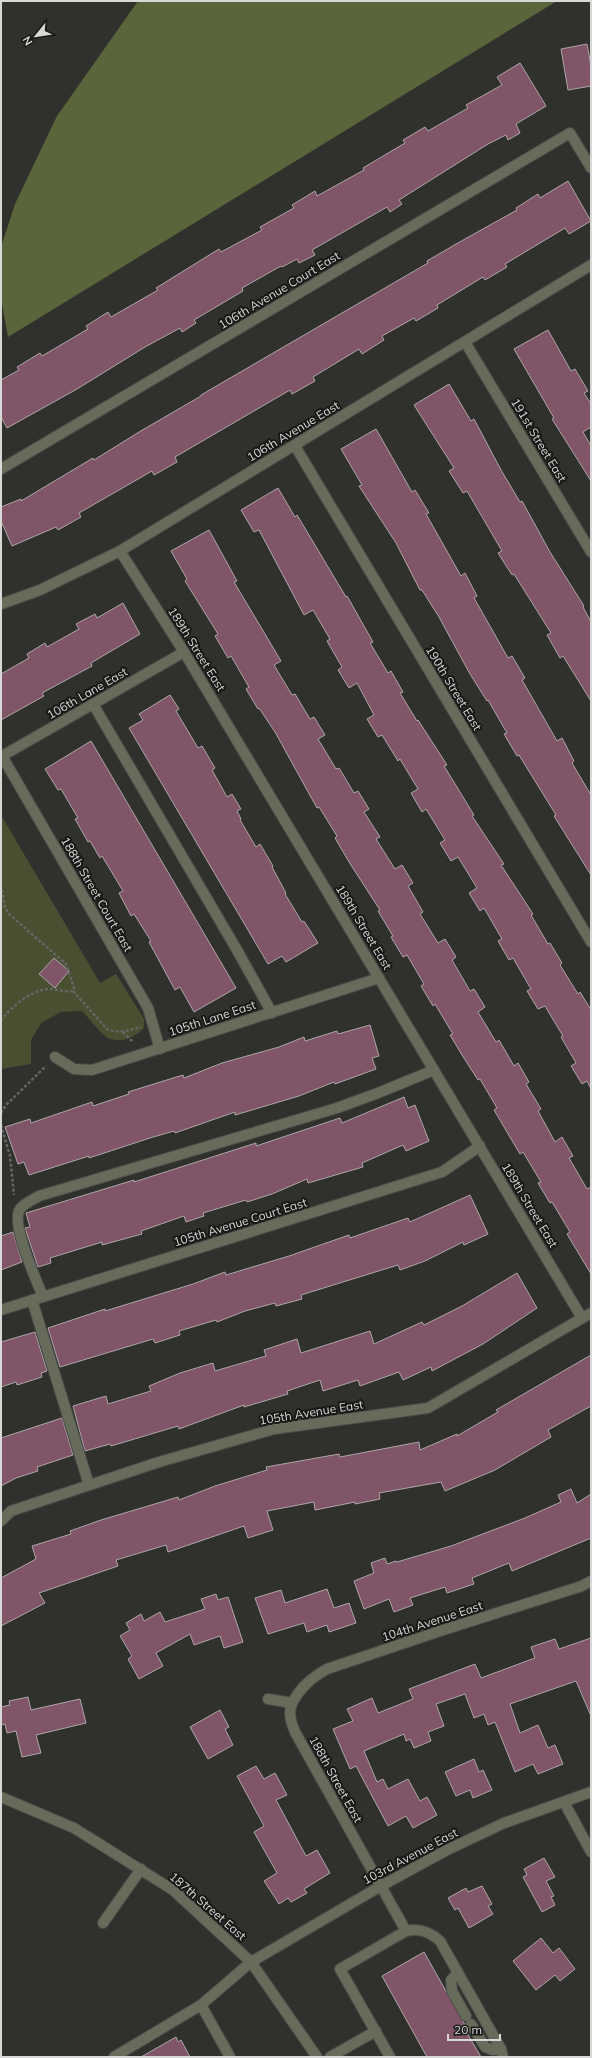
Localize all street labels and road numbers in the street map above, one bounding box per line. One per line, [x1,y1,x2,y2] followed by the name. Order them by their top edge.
[216,248,342,332] street label: 106th Avenue Court East
[508,395,570,485] street label: 191st Street East
[244,397,342,465] street label: 106th Avenue East
[165,604,229,694] street label: 189th Street East
[423,643,485,733] street label: 190th Street East
[44,664,130,722] street label: 106th Lane East
[58,834,136,954] street label: 188th Street Court East
[333,882,395,972] street label: 189th Street East
[167,997,257,1039] street label: 105th Lane East
[499,1160,561,1250] street label: 189th Street East
[171,1195,309,1249] street label: 105th Avenue Court East
[258,1396,364,1428] street label: 105th Avenue East
[380,1598,484,1644] street label: 104th Avenue East
[306,1733,366,1825] street label: 188th Street East
[360,1825,460,1887] street label: 103rd Avenue East
[167,1869,249,1943] street label: 187th Street East

